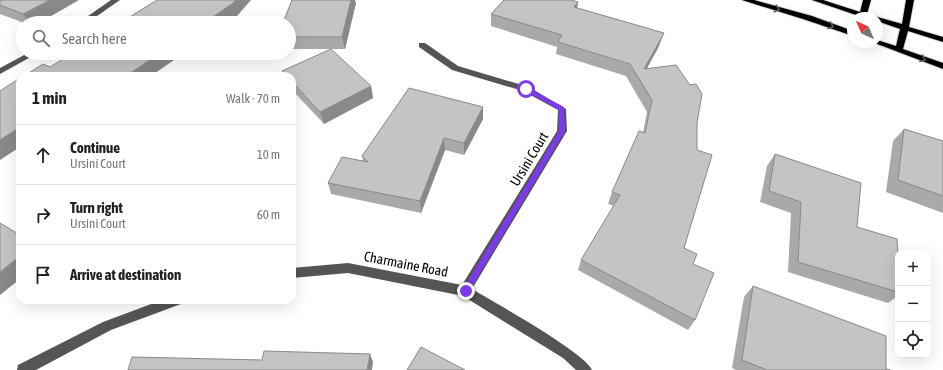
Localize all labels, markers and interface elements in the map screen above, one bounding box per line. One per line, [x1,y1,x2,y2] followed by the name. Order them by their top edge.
[774,4,781,13] one-way arrow
[847,12,883,48] north arrow
[16,16,296,60] search box
[827,21,834,29] one-way arrow
[30,27,52,49] icon: search
[62,30,127,47] text: Search here
[919,54,926,62] one-way arrow
[517,80,535,98] route start
[32,88,67,108] text: 1 min
[226,91,280,106] text: Walk · 70 m
[507,129,551,189] street label: Ursini Court
[70,139,120,156] text: Continue
[32,144,54,166] icon: ahead
[257,147,280,162] text: 10 m
[70,156,126,171] text: Ursini Court
[70,199,123,216] text: Turn right
[32,204,54,226] icon: right
[257,207,280,222] text: 60 m
[70,216,126,231] text: Ursini Court
[363,248,449,280] street label: Charmaine Road
[895,250,931,358] map controls
[895,250,931,286] button: +
[32,264,54,286] icon: arrive
[70,266,181,283] text: Arrive at destination
[457,282,475,300] route end
[895,286,931,322] button: −
[895,322,931,358] button: locate

